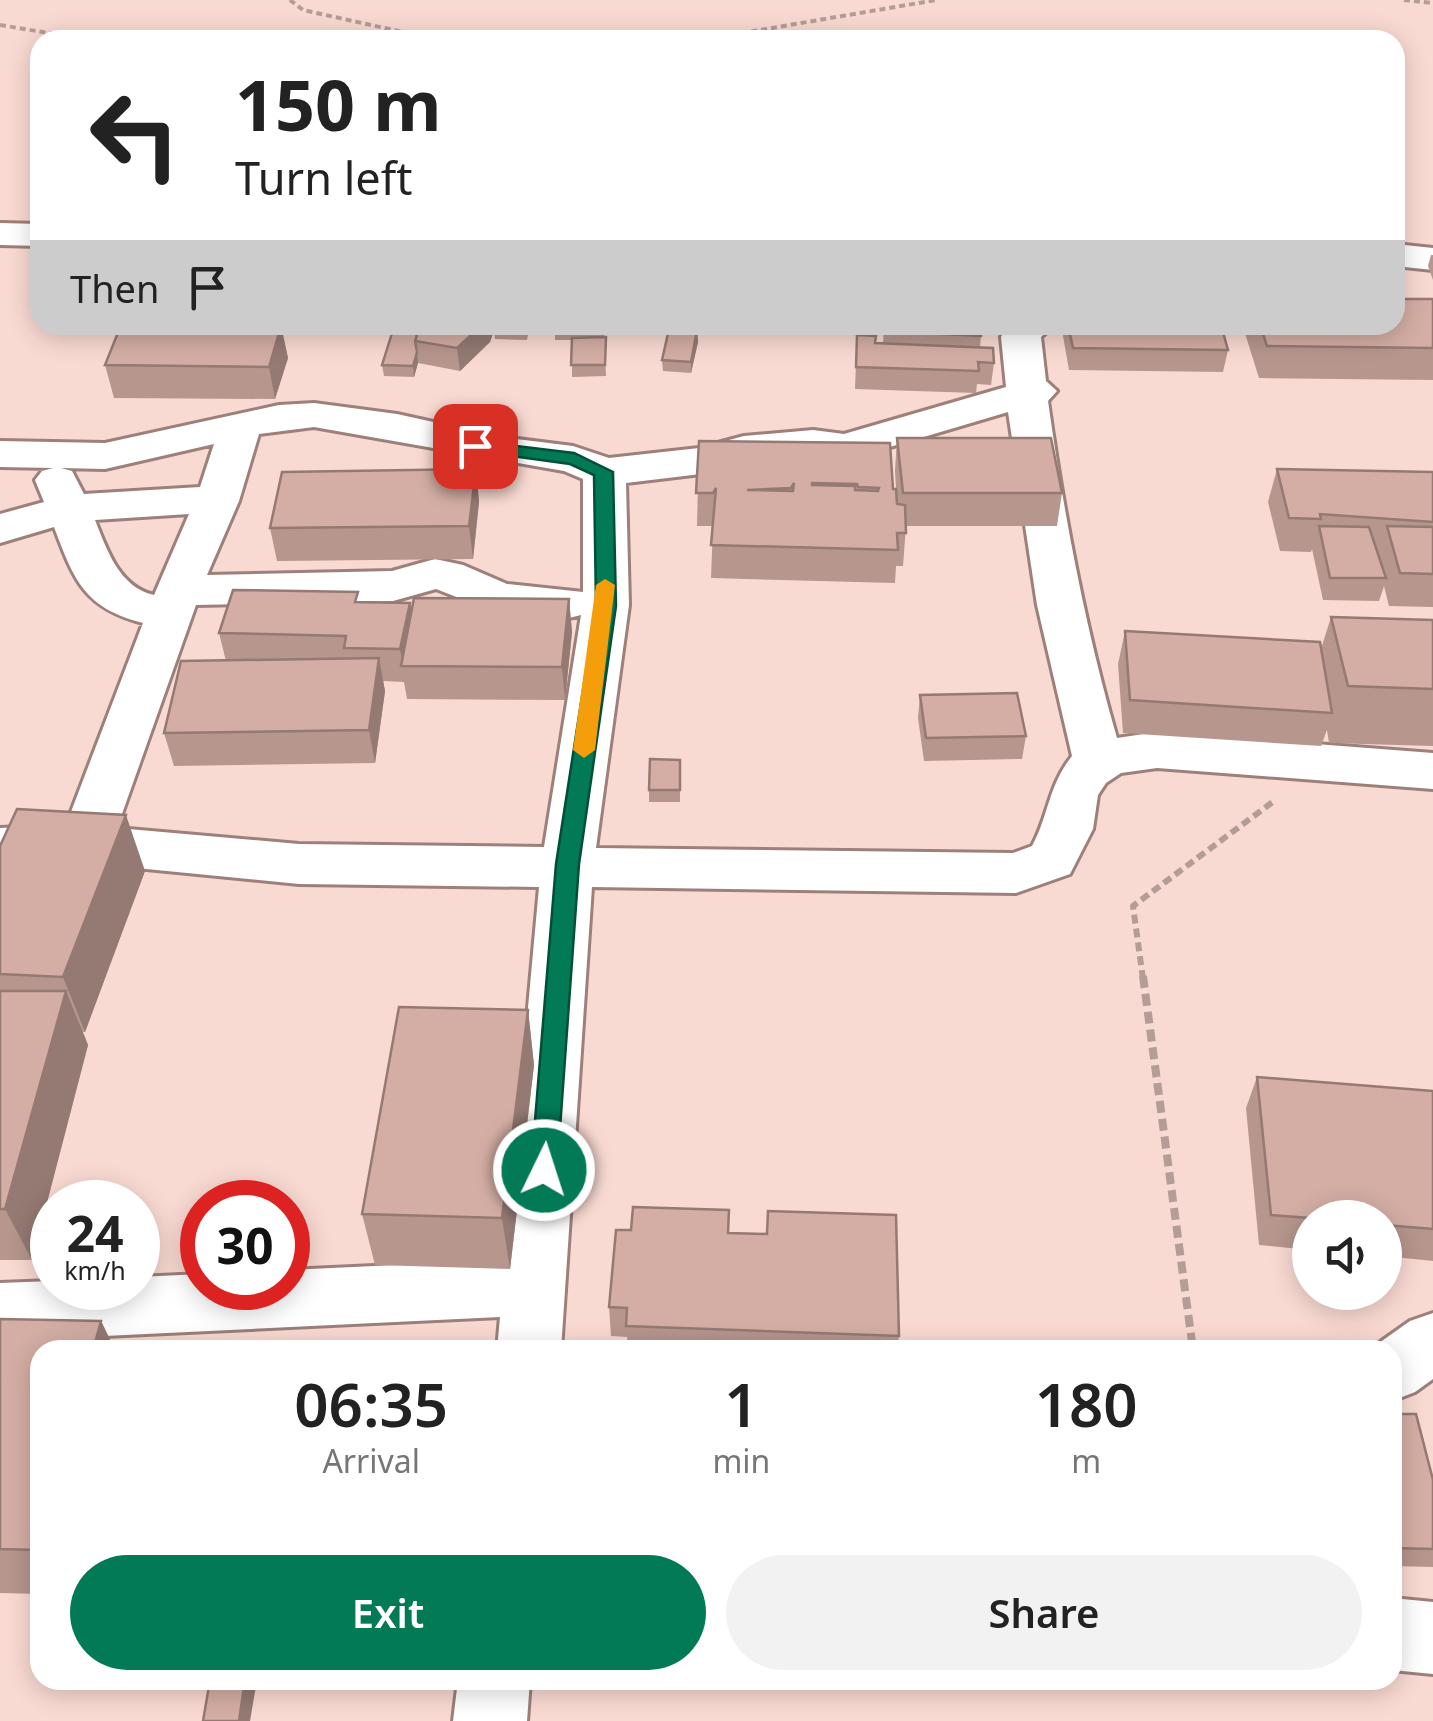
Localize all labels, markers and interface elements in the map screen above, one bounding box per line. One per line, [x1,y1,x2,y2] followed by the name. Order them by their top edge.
[235,56,442,152] text: 150 m
[70,70,200,200] icon: left
[235,147,412,208] text: Turn left
[180,260,235,315] icon: arrive
[70,262,160,314] text: Then
[433,404,518,489] pin
[448,419,503,474] icon: arrive
[492,1118,596,1222] position arrow
[180,1180,310,1310] speed limit sign: 30
[66,1199,124,1267] text: 24
[1292,1200,1402,1310] map controls
[1292,1200,1402,1310] button: sound
[64,1253,126,1287] text: km/h
[294,1363,448,1445] text: 06:35
[724,1363,759,1445] text: 1
[1035,1363,1138,1445] text: 180
[322,1439,420,1482] text: Arrival
[712,1439,770,1482] text: min
[1071,1439,1101,1482] text: m
[70,1555,706,1670] button: Exit
[726,1555,1362,1670] button: Share

